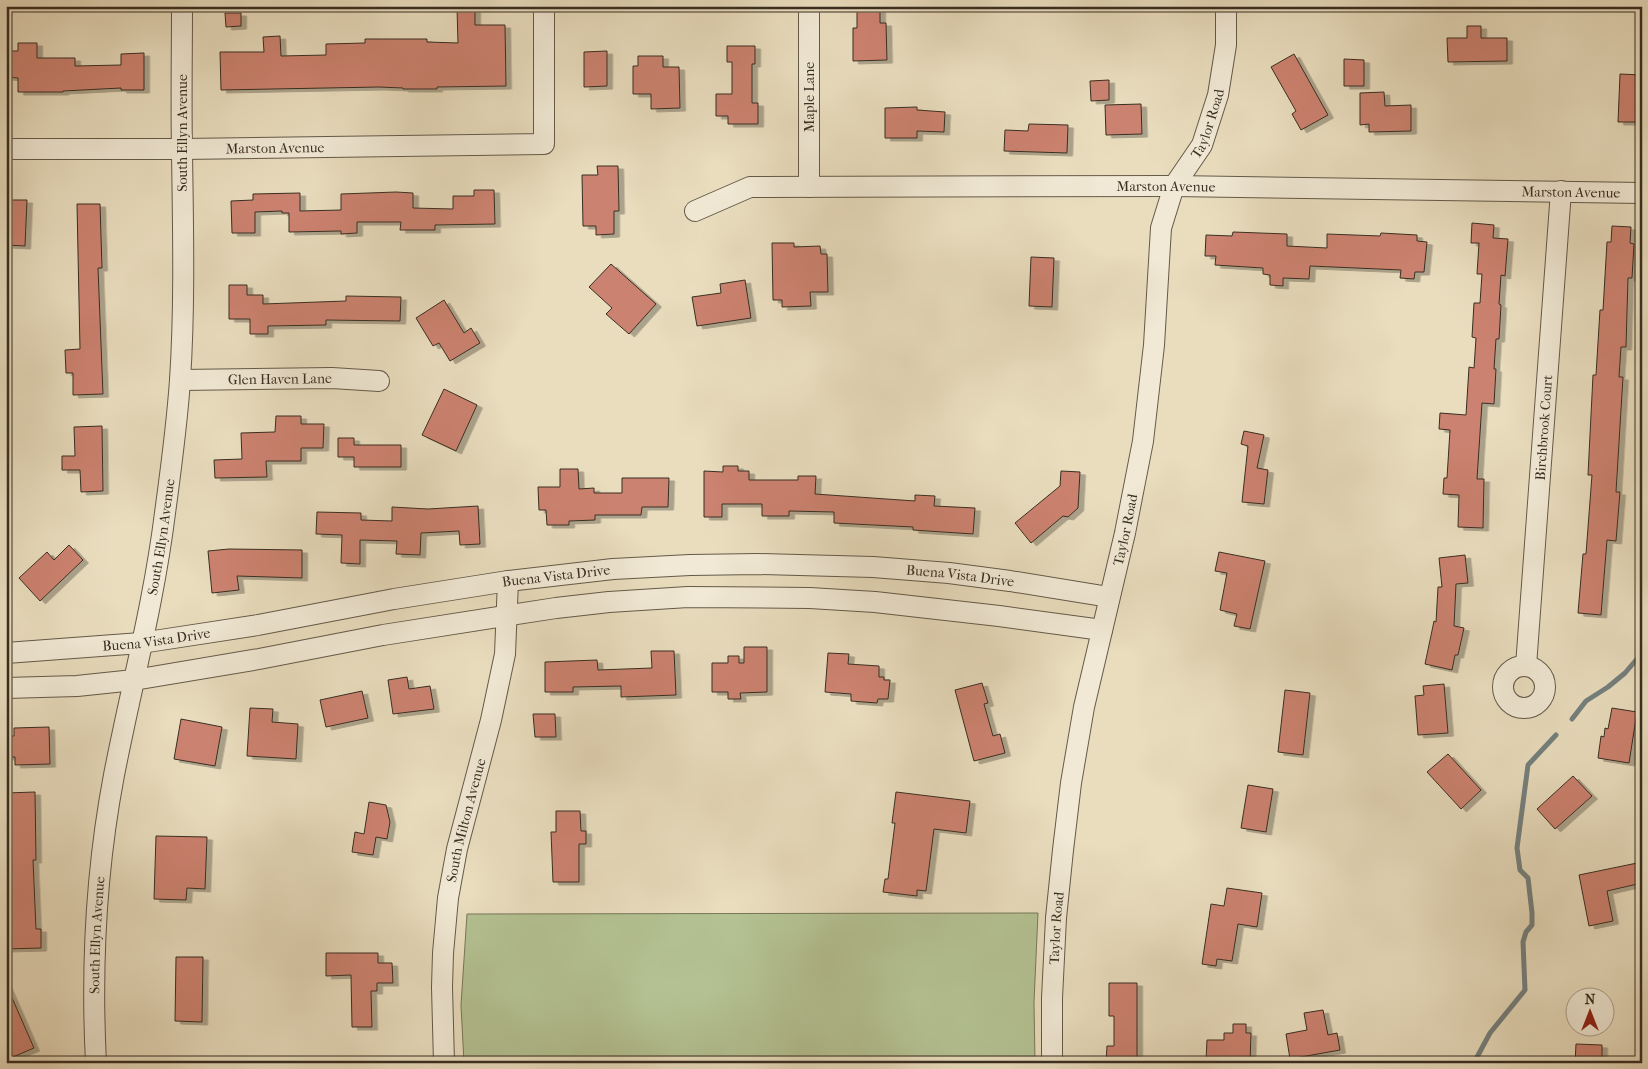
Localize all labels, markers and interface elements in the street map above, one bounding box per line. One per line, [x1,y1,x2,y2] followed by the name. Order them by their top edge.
[801,62,818,132] street label: Maple Lane
[174,74,191,192] street label: South Ellyn Avenue
[1187,88,1228,162] street label: Taylor Road
[225,139,325,157] street label: Marston Avenue
[1117,178,1216,196] street label: Marston Avenue
[1521,183,1621,202] street label: Marston Avenue
[228,370,332,388] street label: Glen Haven Lane
[1532,374,1556,481] street label: Birchbrook Court
[144,478,179,597] street label: South Ellyn Avenue
[1110,492,1142,567] street label: Taylor Road
[501,561,611,591] street label: Buena Vista Drive
[905,562,1015,591] street label: Buena Vista Drive
[102,624,212,655] street label: Buena Vista Drive
[443,756,490,884] street label: South Milton Avenue
[86,875,109,994] street label: South Ellyn Avenue
[1046,891,1068,965] street label: Taylor Road
[1566,986,1616,1036] north arrow
[1585,991,1596,1008] text: N

